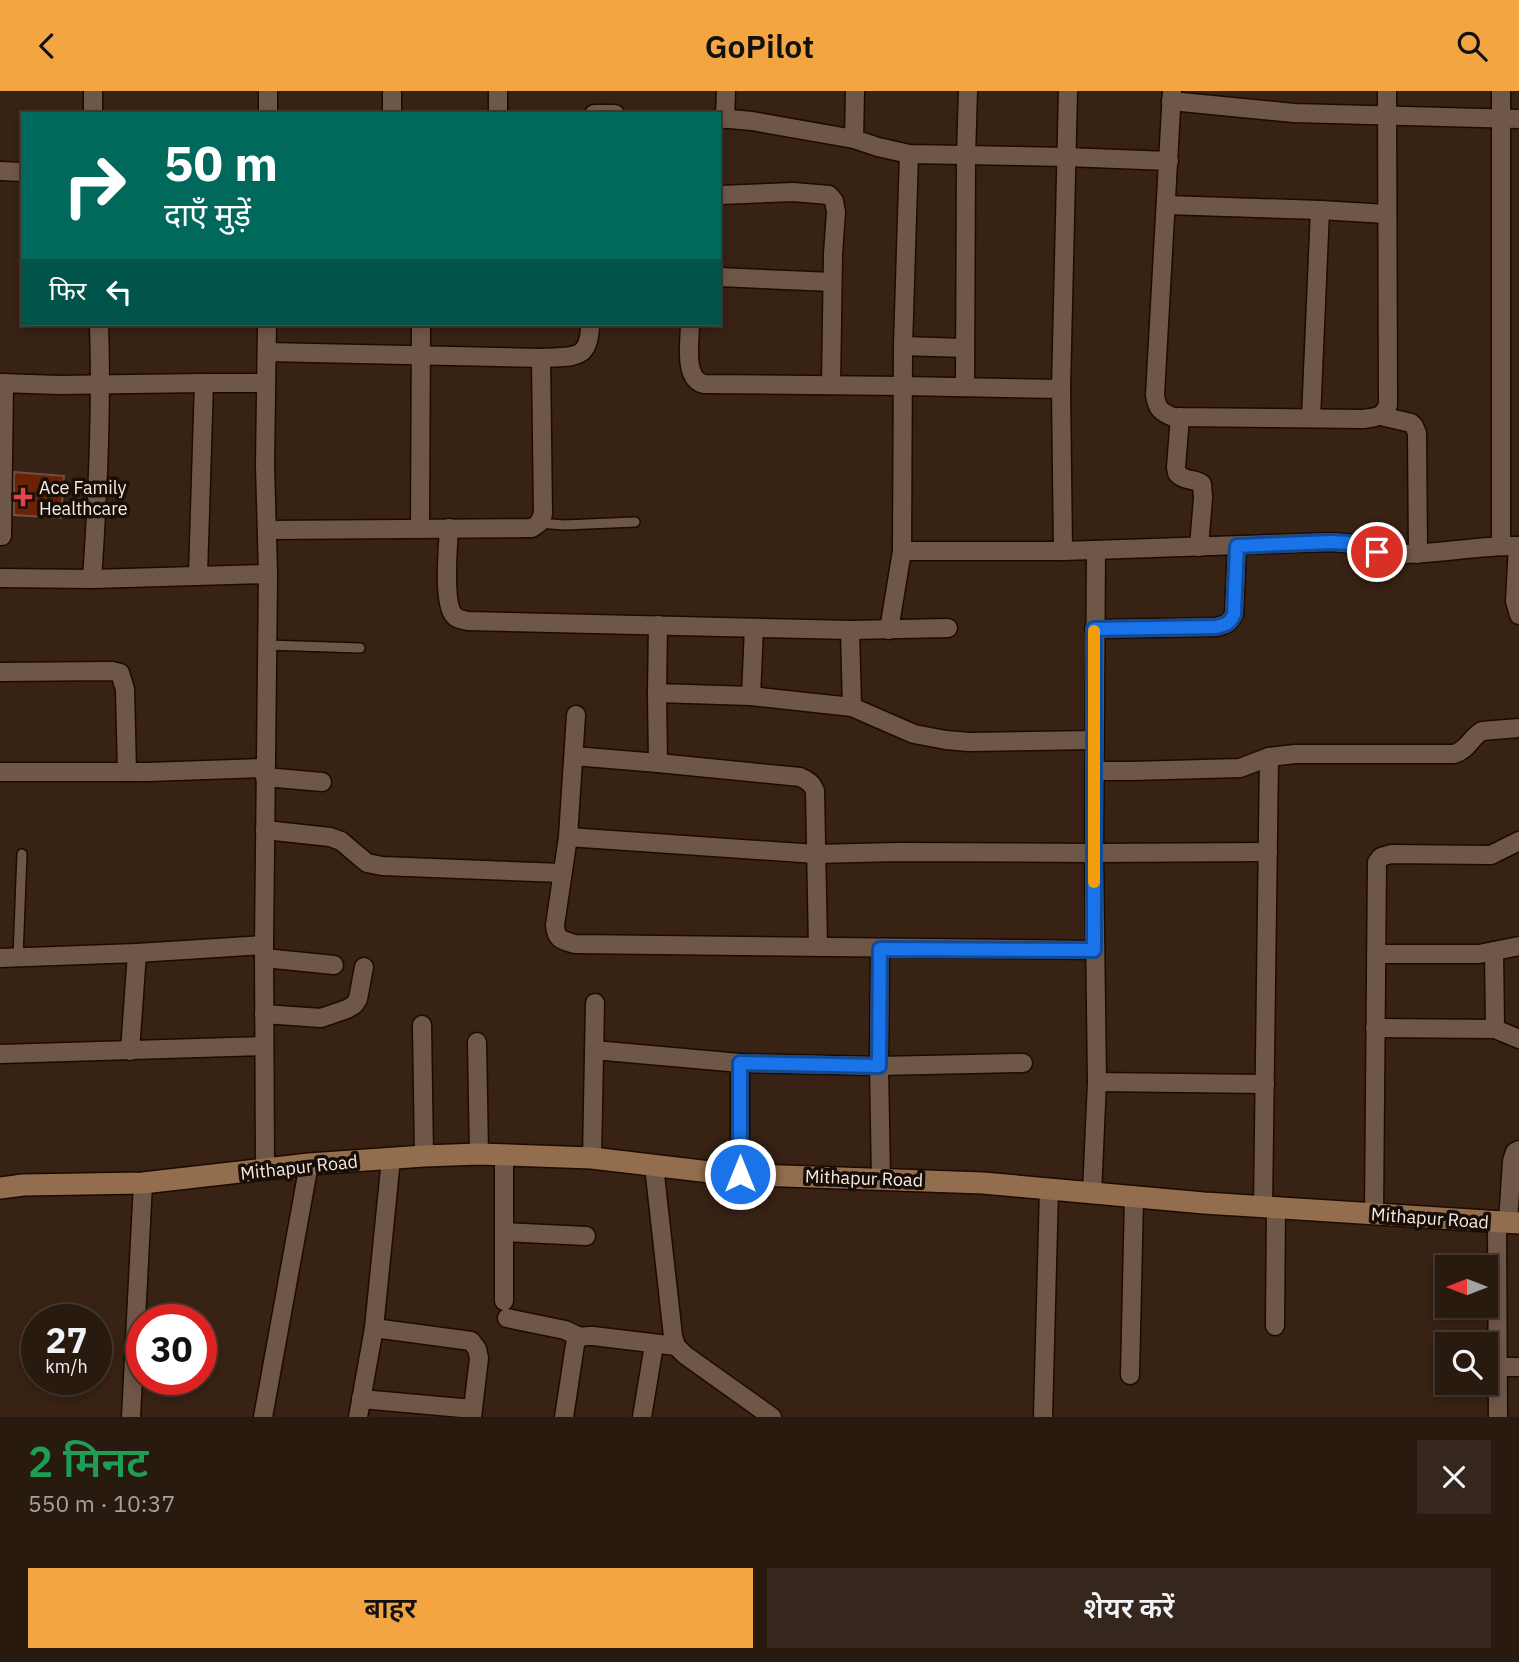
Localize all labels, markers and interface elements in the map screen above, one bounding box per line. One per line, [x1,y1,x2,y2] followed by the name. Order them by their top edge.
[705,25,814,67] text: GoPilot
[28,27,66,65] icon: back
[1453,27,1491,65] icon: search
[164,131,278,194] text: 50 m
[49,140,140,231] icon: right
[164,193,251,235] text: दाएँ मुड़ें
[49,273,86,307] text: फिर
[100,273,138,311] icon: left
[39,476,128,520] place label: Ace Family Healthcare
[13,487,33,507] marker: Ace Family Healthcare
[1347,522,1407,582] pin
[1358,533,1396,571] icon: arrive
[703,1137,777,1211] position arrow
[239,1149,359,1185] street label: Mithapur Road
[805,1164,923,1192] street label: Mithapur Road
[1370,1202,1490,1234] street label: Mithapur Road
[1435,1255,1498,1318] north arrow
[1435,1255,1498,1395] map controls
[126,1304,217,1395] speed limit sign: 30
[45,1317,88,1363] text: 27
[1435,1332,1498,1395] button: search
[45,1355,88,1378] text: km/h
[28,1434,148,1489] text: 2 मिनट
[1417,1440,1491,1514] button: close
[28,1488,175,1518] text: 550 m · 10:37
[28,1568,753,1648] button: बाहर
[767,1568,1491,1648] button: शेयर करें

